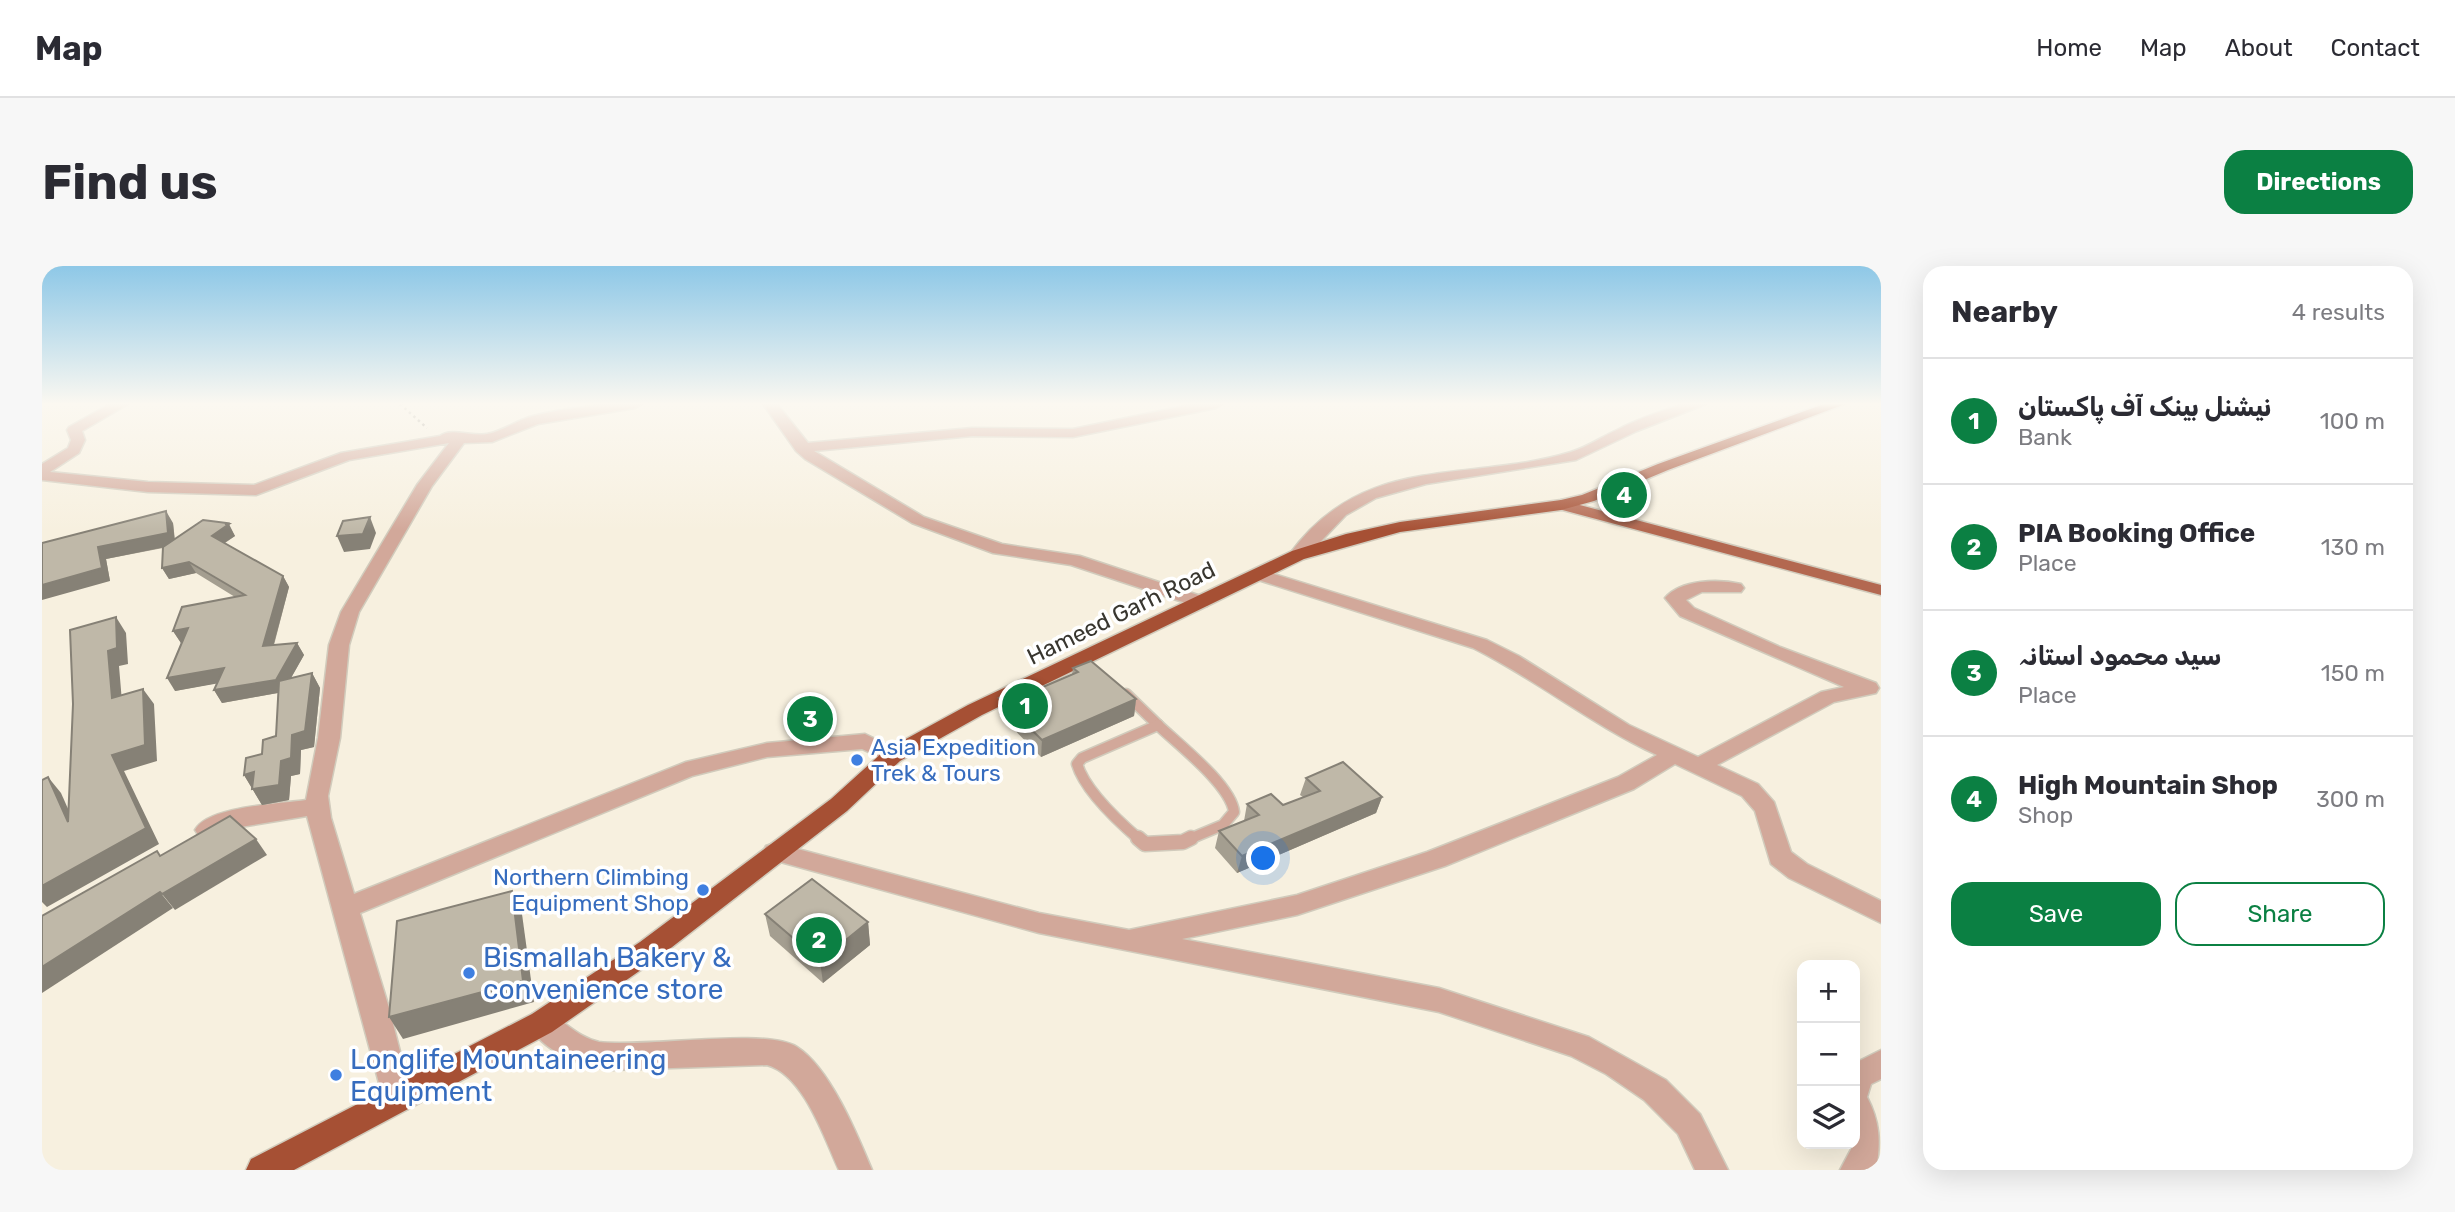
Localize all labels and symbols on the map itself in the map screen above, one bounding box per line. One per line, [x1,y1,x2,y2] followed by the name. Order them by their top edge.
[1601,469,1647,521] pin: 4
[1022,555,1220,671] street label: Hameed Garh Road
[1002,680,1048,732] pin: 1
[787,693,833,745] pin: 3
[871,733,1036,787] place label: Asia Expedition Trek & Tours
[849,752,865,768] marker: Asia Expedition Trek & Tours
[1246,841,1280,875] your location
[493,863,689,917] place label: Northern Climbing Equipment Shop
[695,882,711,898] marker: Northern Climbing Equipment Shop
[796,914,842,966] pin: 2
[483,941,731,1006] place label: Bismallah Bakery & convenience store
[461,965,477,981] marker: Bismallah Bakery & convenience store
[350,1043,666,1108] place label: Longlife Mountaineering Equipment
[328,1067,344,1083] marker: Longlife Mountaineering Equipment

